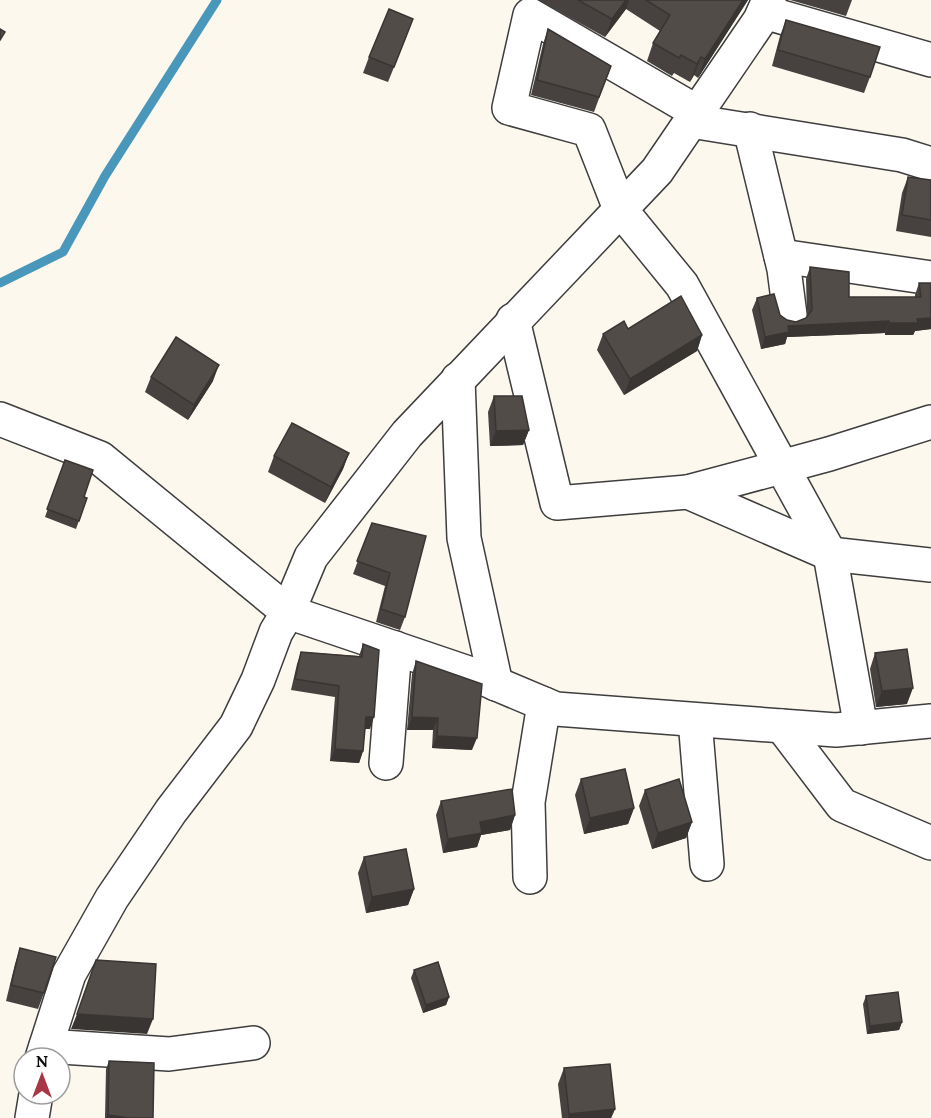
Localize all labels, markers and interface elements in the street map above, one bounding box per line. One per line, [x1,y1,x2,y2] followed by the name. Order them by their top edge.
[12,1046,72,1106] north arrow
[36,1051,48,1071] text: N

